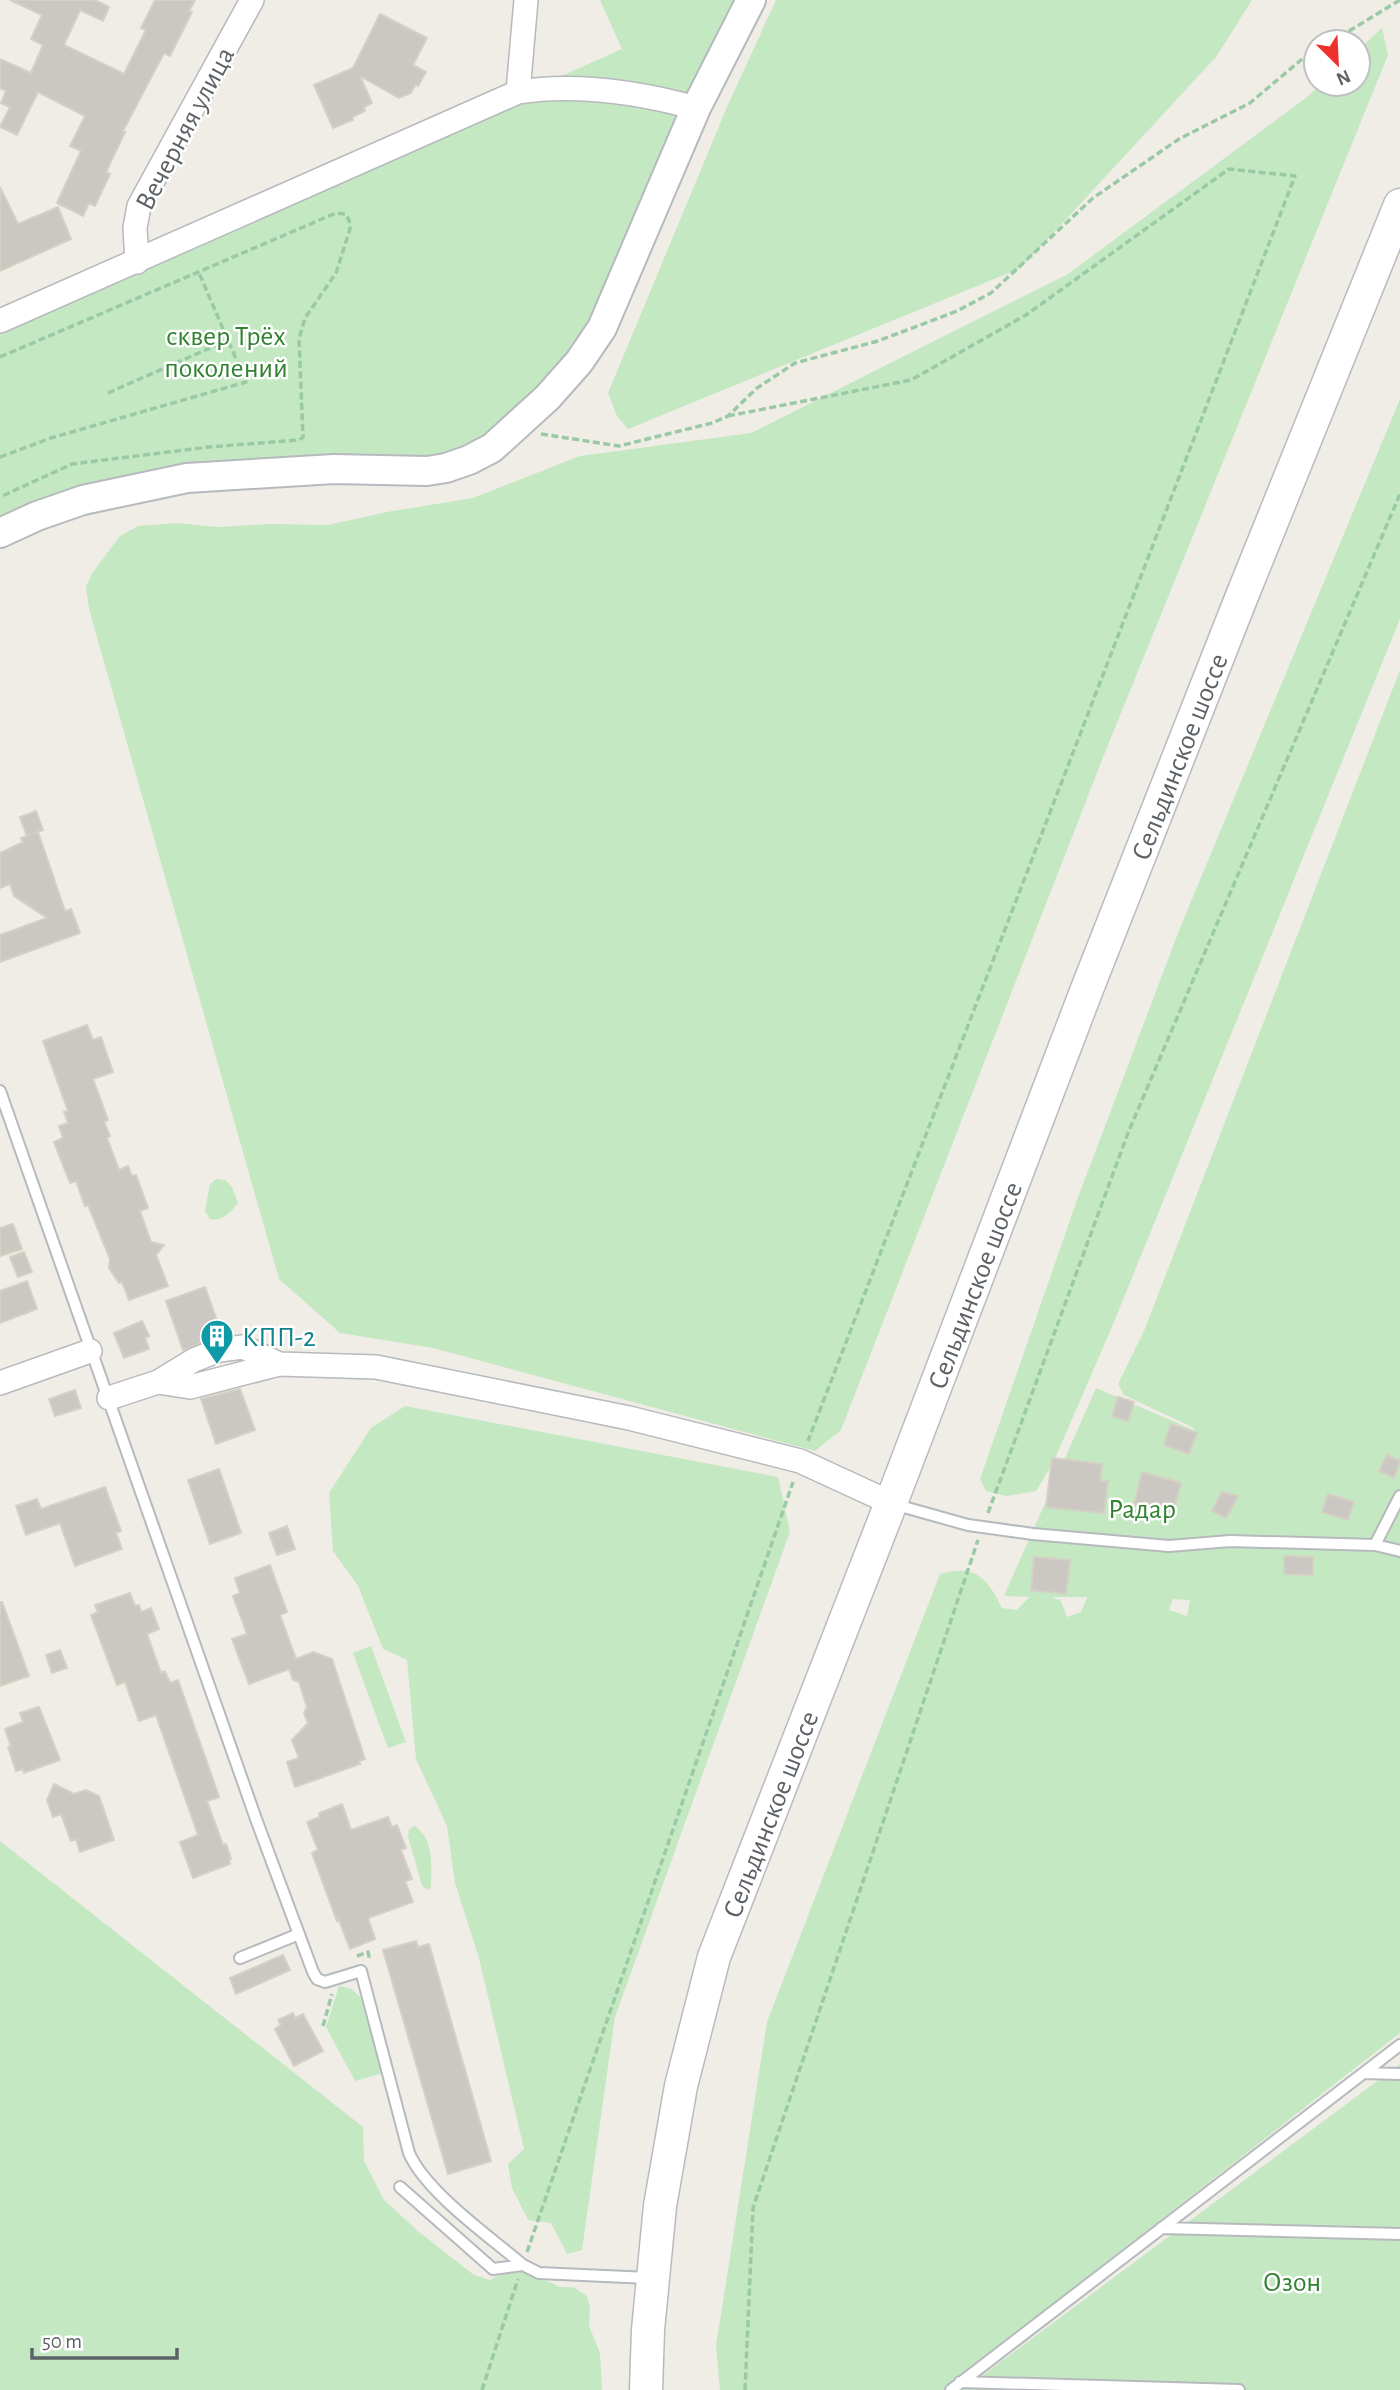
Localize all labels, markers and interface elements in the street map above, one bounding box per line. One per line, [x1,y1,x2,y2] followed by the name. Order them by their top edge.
[1302,28,1372,98] north arrow
[131,43,240,215] street label: Вечерняя улица
[1333,66,1353,89] text: N
[164,323,288,383] park label: сквер Трёх поколений
[1127,650,1234,864] street label: Сельдинское шоссе
[924,1178,1028,1393] street label: Сельдинское шоссе
[198,1317,236,1366] building icon: КПП-2
[242,1324,316,1352] place label: КПП-2
[1108,1496,1176,1524] park label: Радар
[719,1707,825,1922] street label: Сельдинское шоссе
[1263,2269,1321,2297] park label: Озон
[32,2316,177,2360] scale bar
[42,2331,82,2352] text: 50 m

